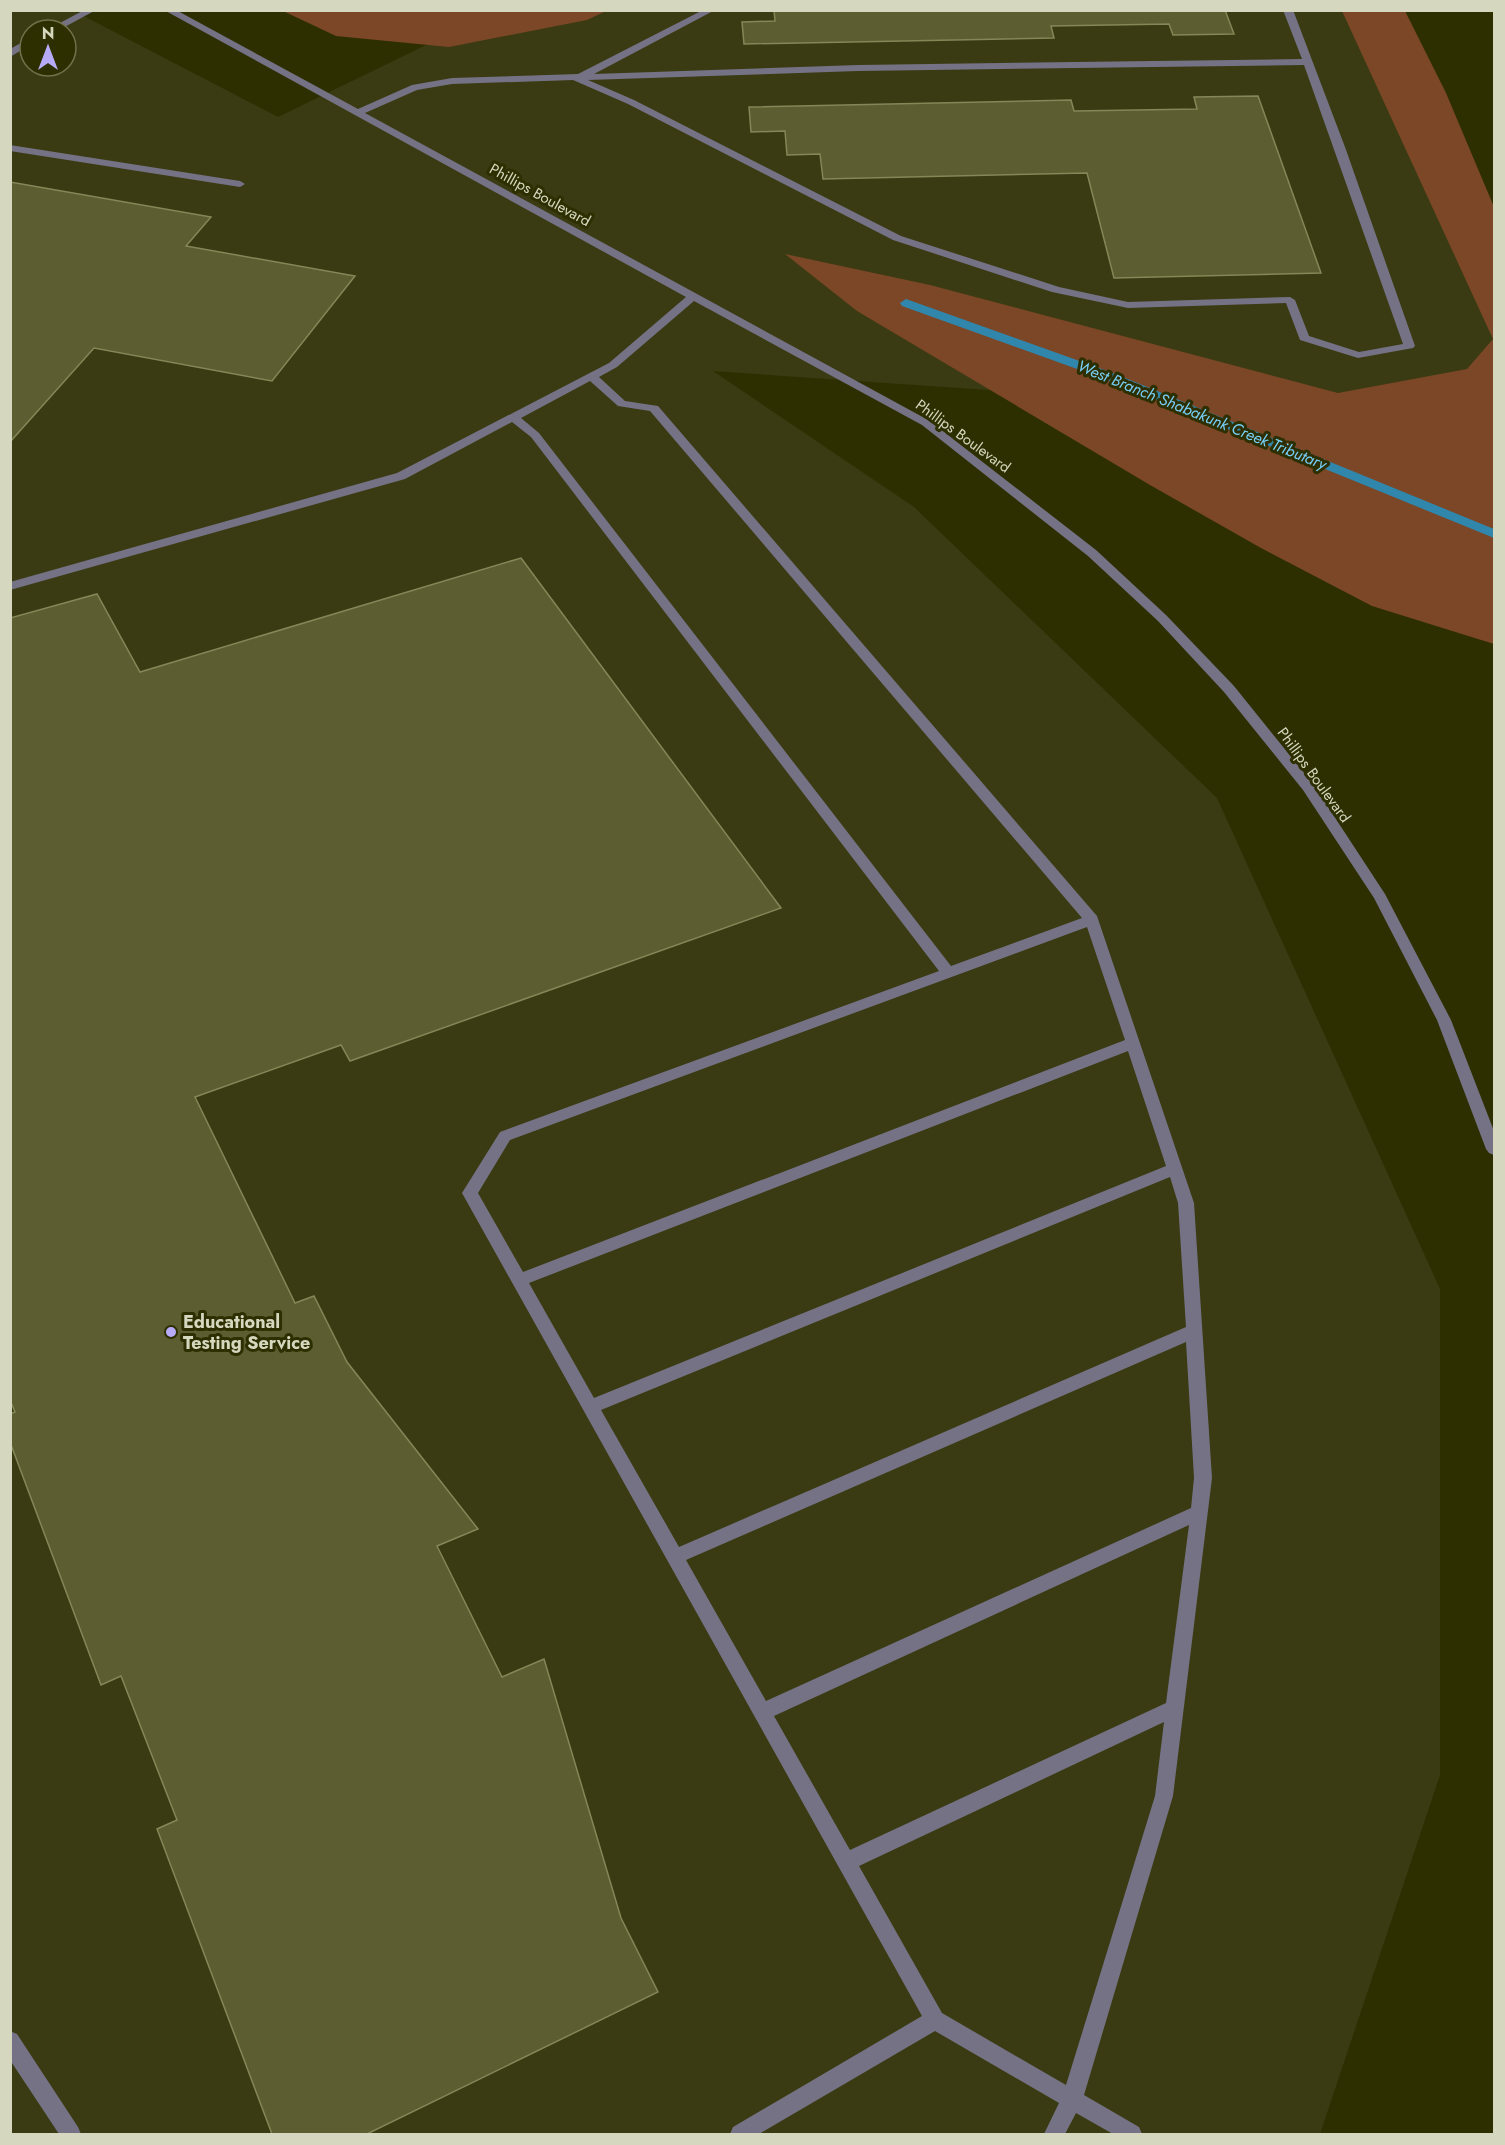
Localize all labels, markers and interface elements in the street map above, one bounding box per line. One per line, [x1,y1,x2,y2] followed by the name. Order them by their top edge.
[18,18,78,78] north arrow
[42,22,54,45] text: N
[485,158,595,232] street label: Phillips Boulevard
[1074,354,1331,476] water label: West Branch Shabakunk Creek Tributary
[911,394,1015,478] street label: Phillips Boulevard
[1272,723,1356,827] street label: Phillips Boulevard
[183,1309,310,1356] place label: Educational Testing Service
[164,1325,178,1339] marker: Educational Testing Service

